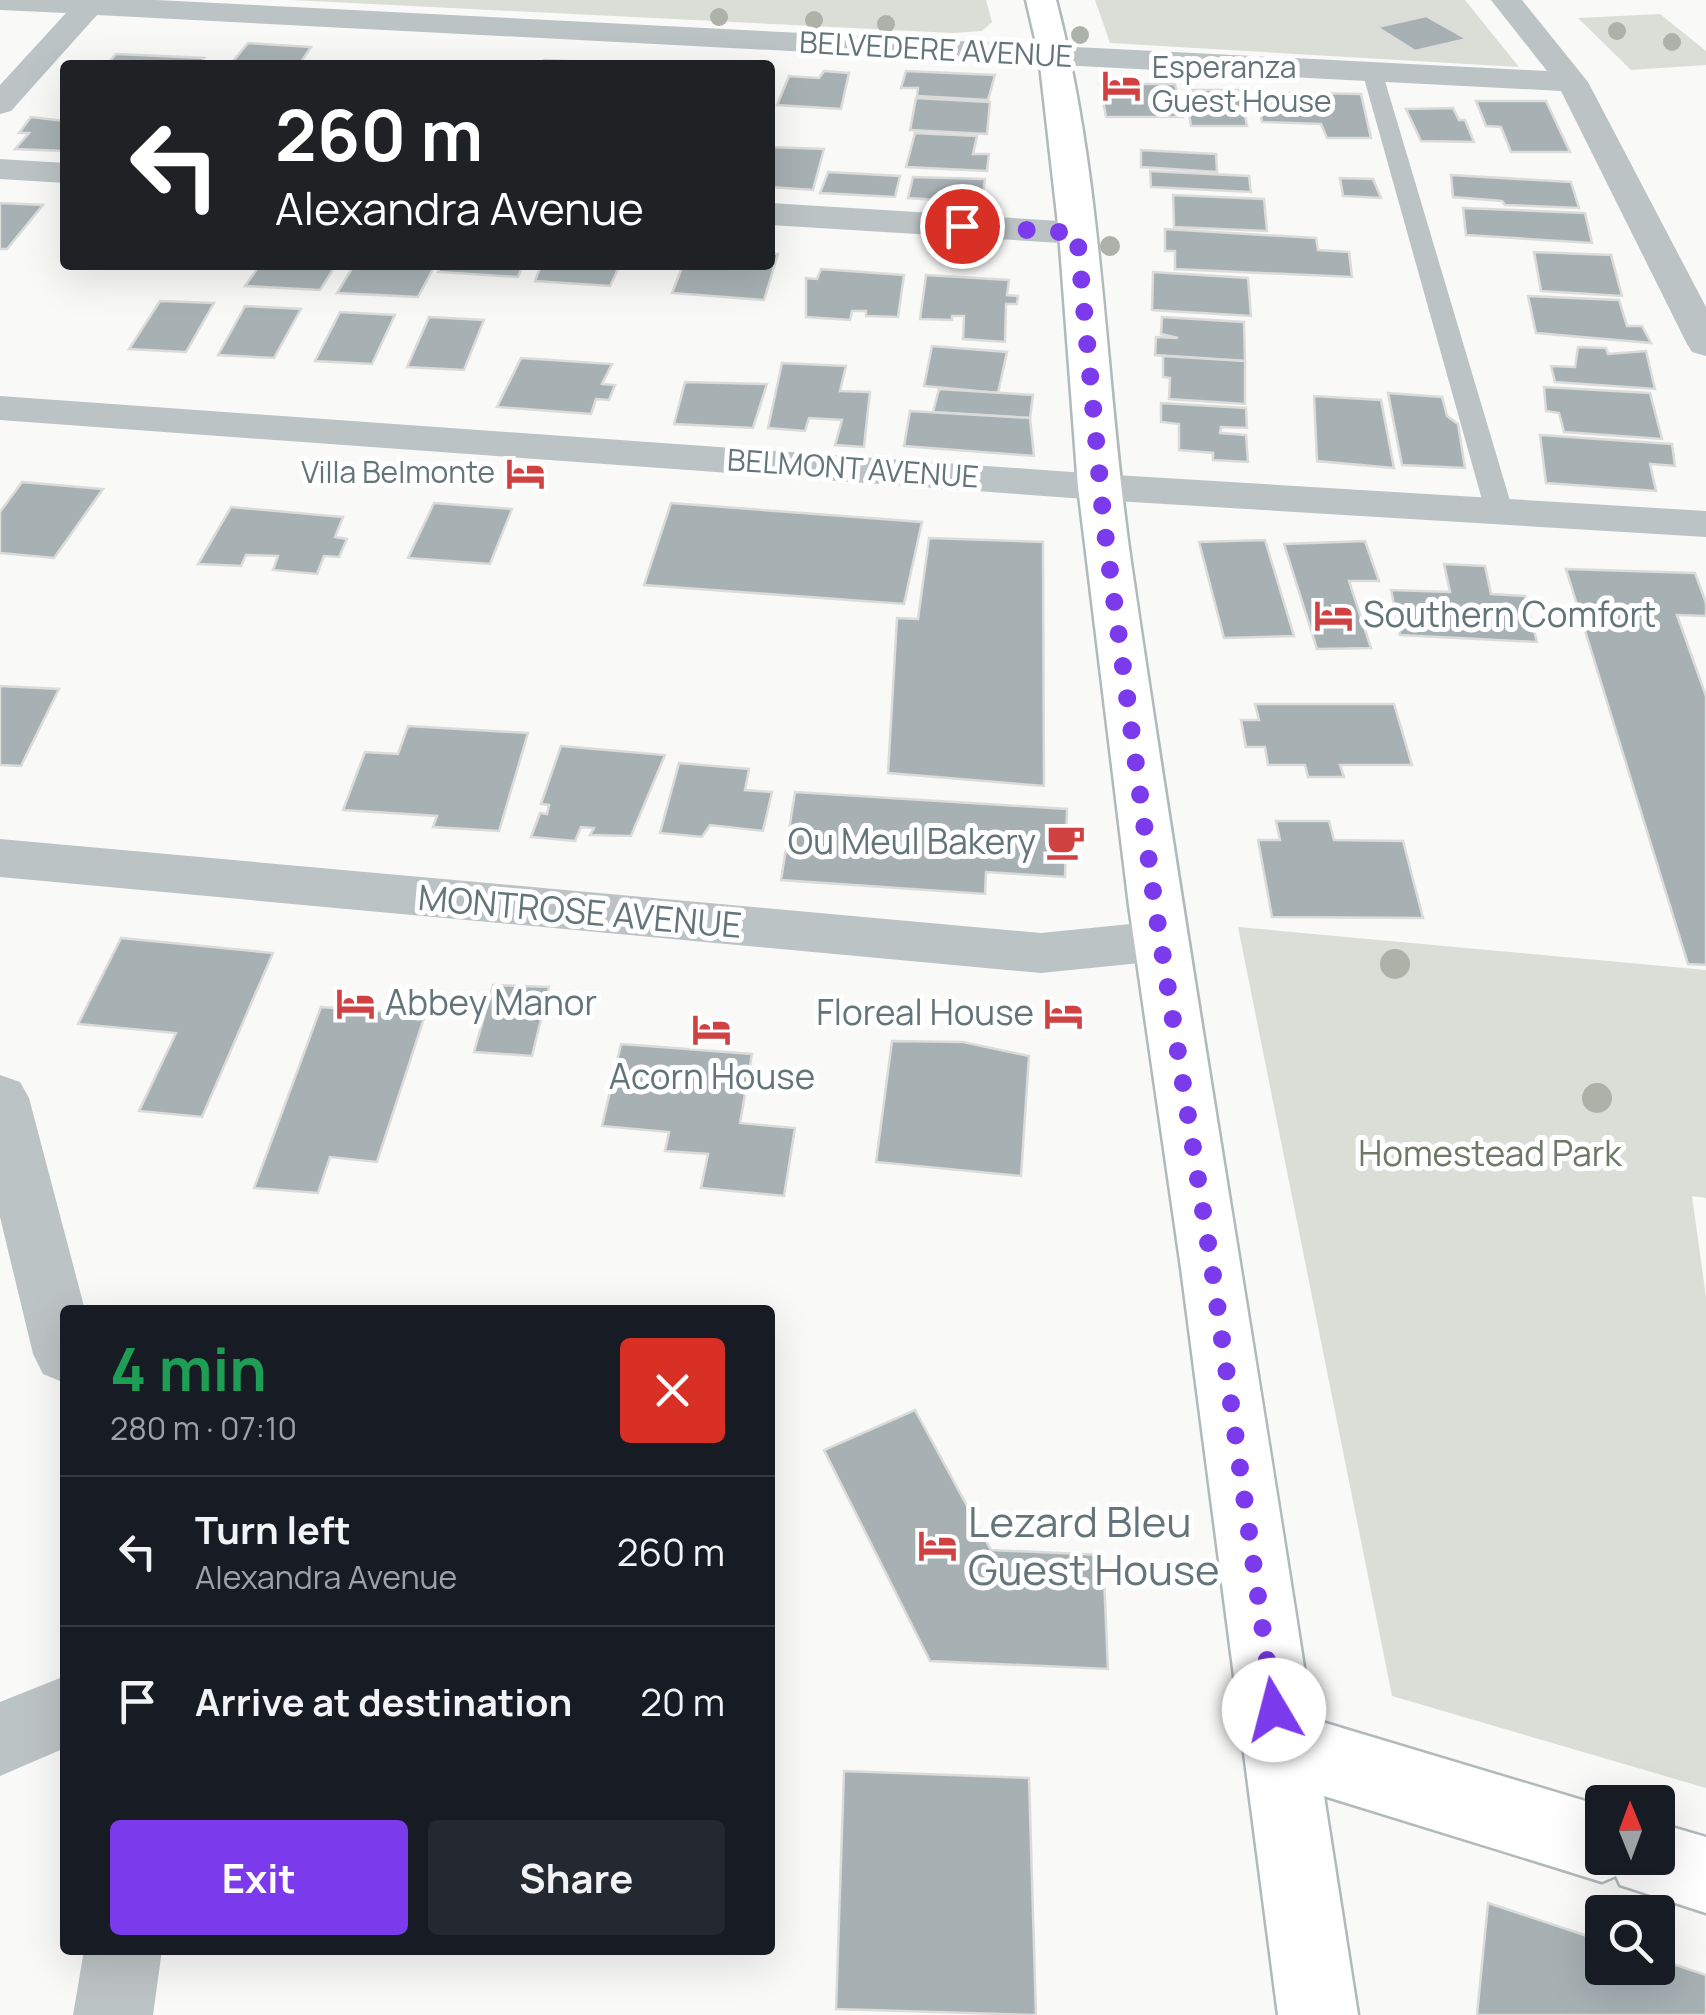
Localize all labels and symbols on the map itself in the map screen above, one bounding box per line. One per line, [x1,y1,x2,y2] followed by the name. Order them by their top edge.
[798,21,1074,76] street label: BELVEDERE AVENUE
[1152,46,1332,121] place label: Esperanza Guest House
[1101,64,1143,106] hotel icon: Esperanza Guest House
[920,184,1005,269] pin
[726,438,980,497] street label: BELMONT AVENUE
[301,451,495,492] place label: Villa Belmonte
[504,452,546,494] hotel icon: Villa Belmonte
[1363,590,1656,638] place label: Southern Comfort
[1312,594,1354,636] hotel icon: Southern Comfort
[788,817,1036,865] place label: Ou Meul Bakery
[1045,821,1087,863] cafe icon: Ou Meul Bakery
[416,873,744,949] street label: MONTROSE AVENUE
[385,978,597,1026] place label: Abbey Manor
[334,982,376,1024] hotel icon: Abbey Manor
[816,988,1034,1036] place label: Floreal House
[1043,992,1085,1034] hotel icon: Floreal House
[691,1009,733,1051] hotel icon: Acorn House
[609,1052,815,1100] place label: Acorn House
[1358,1129,1623,1177] park label: Homestead Park
[968,1492,1220,1598] place label: Lezard Bleu Guest House
[917,1525,959,1567] hotel icon: Lezard Bleu Guest House
[1222,1658,1326,1762] position arrow
[1585,1785,1675,1875] north arrow

